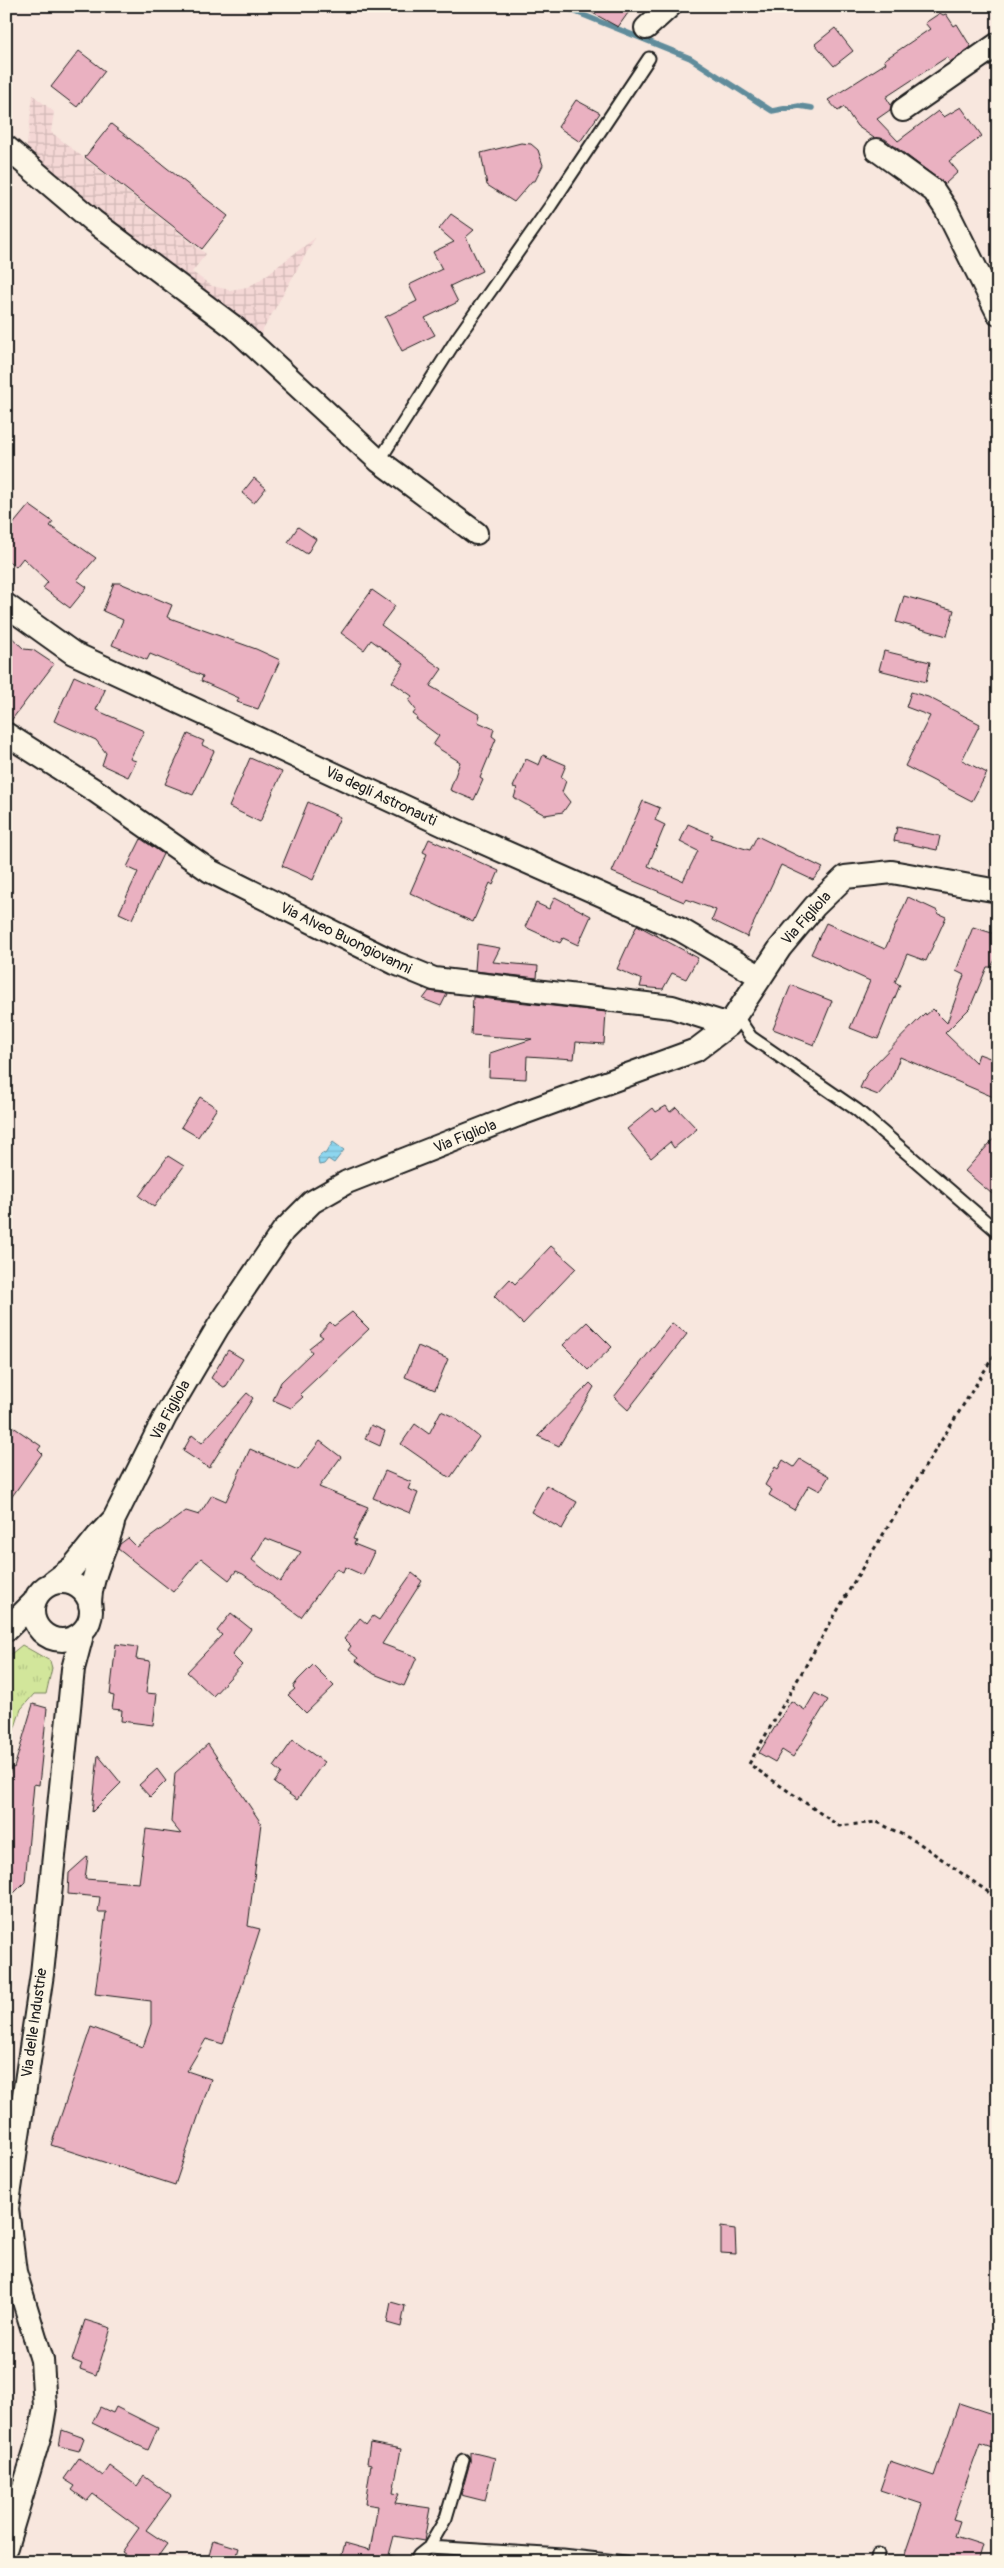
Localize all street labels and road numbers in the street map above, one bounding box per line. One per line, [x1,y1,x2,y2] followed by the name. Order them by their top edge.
[322,762,440,831] street label: Via degli Astronauti
[777,887,836,949] street label: Via Figliola
[277,898,415,979] street label: Via Alveo Buongiovanni
[431,1115,499,1158] street label: Via Figliola
[146,1377,195,1444] street label: Via Figliola
[17,1967,52,2079] street label: Via delle Industrie

